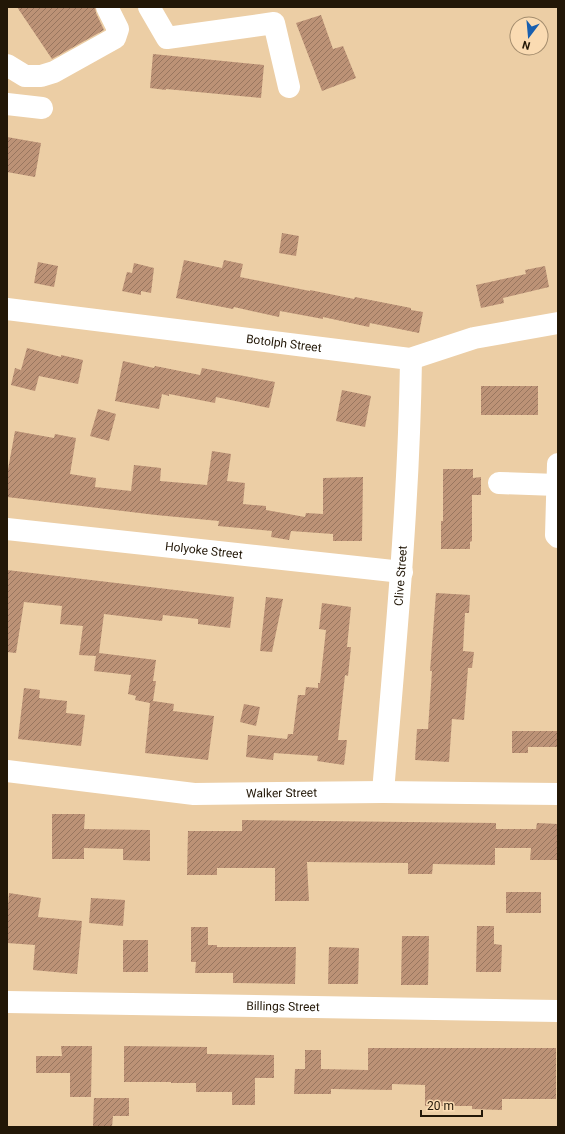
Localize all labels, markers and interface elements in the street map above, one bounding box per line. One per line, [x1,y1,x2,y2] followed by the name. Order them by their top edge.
[509,16,549,56] north arrow
[521,38,532,52] text: N
[245,332,322,355] street label: Botolph Street
[164,539,243,562] street label: Holyoke Street
[392,545,410,606] street label: Clive Street
[246,786,317,800] street label: Walker Street
[246,999,320,1014] street label: Billings Street
[421,1092,482,1118] scale bar
[427,1099,454,1113] text: 20 m

